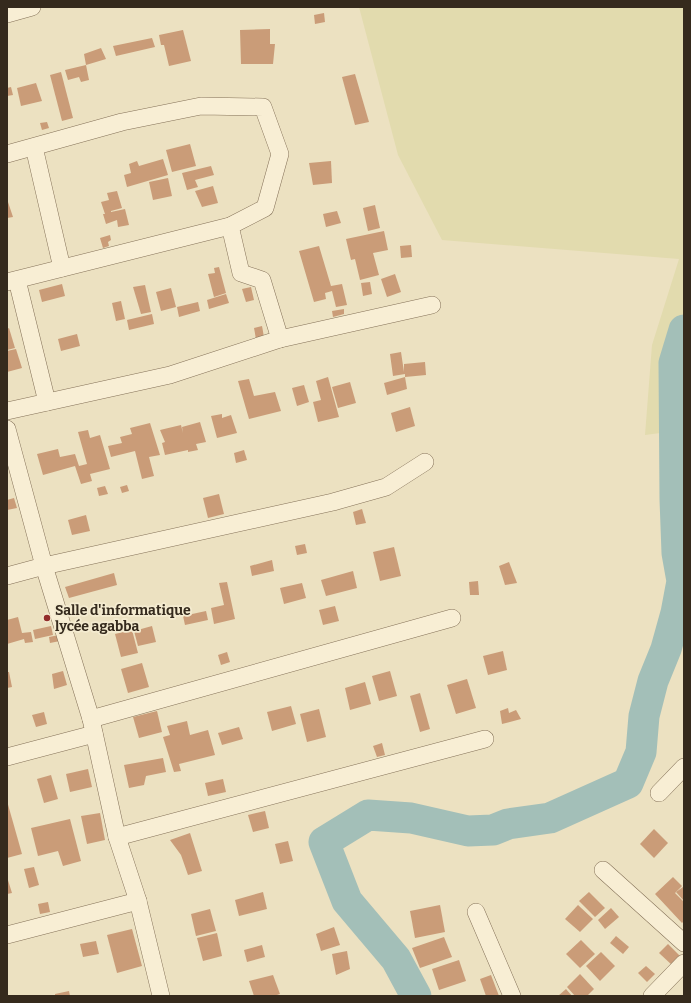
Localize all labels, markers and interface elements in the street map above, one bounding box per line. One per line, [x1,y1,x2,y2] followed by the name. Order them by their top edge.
[55,602,191,635] place label: Salle d'informatique lycée agabba
[42,613,52,623] marker: Salle d'informatique lycée agabba

